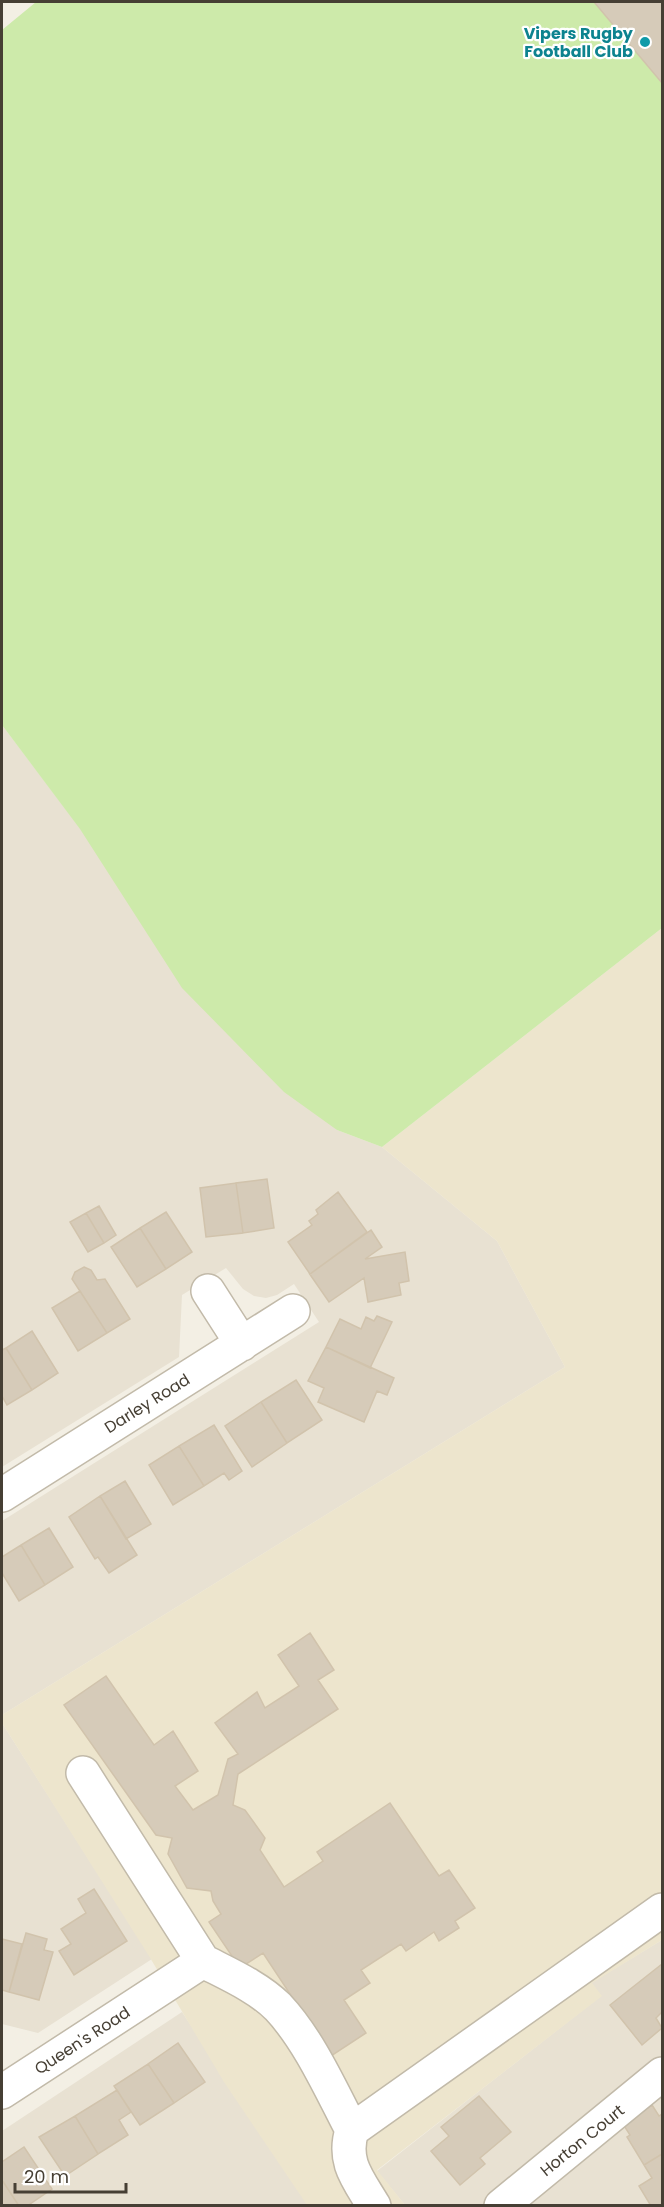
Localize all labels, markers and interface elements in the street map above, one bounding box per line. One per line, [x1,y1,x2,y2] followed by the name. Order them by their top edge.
[524,22,634,63] place label: Vipers Rugby Football Club
[638,35,652,49] marker: Vipers Rugby Football Club
[100,1368,194,1439] street label: Darley Road
[30,2001,135,2080] street label: Queen's Road
[535,2099,630,2182] street label: Horton Court
[15,2156,126,2194] scale bar
[24,2164,69,2189] text: 20 m

